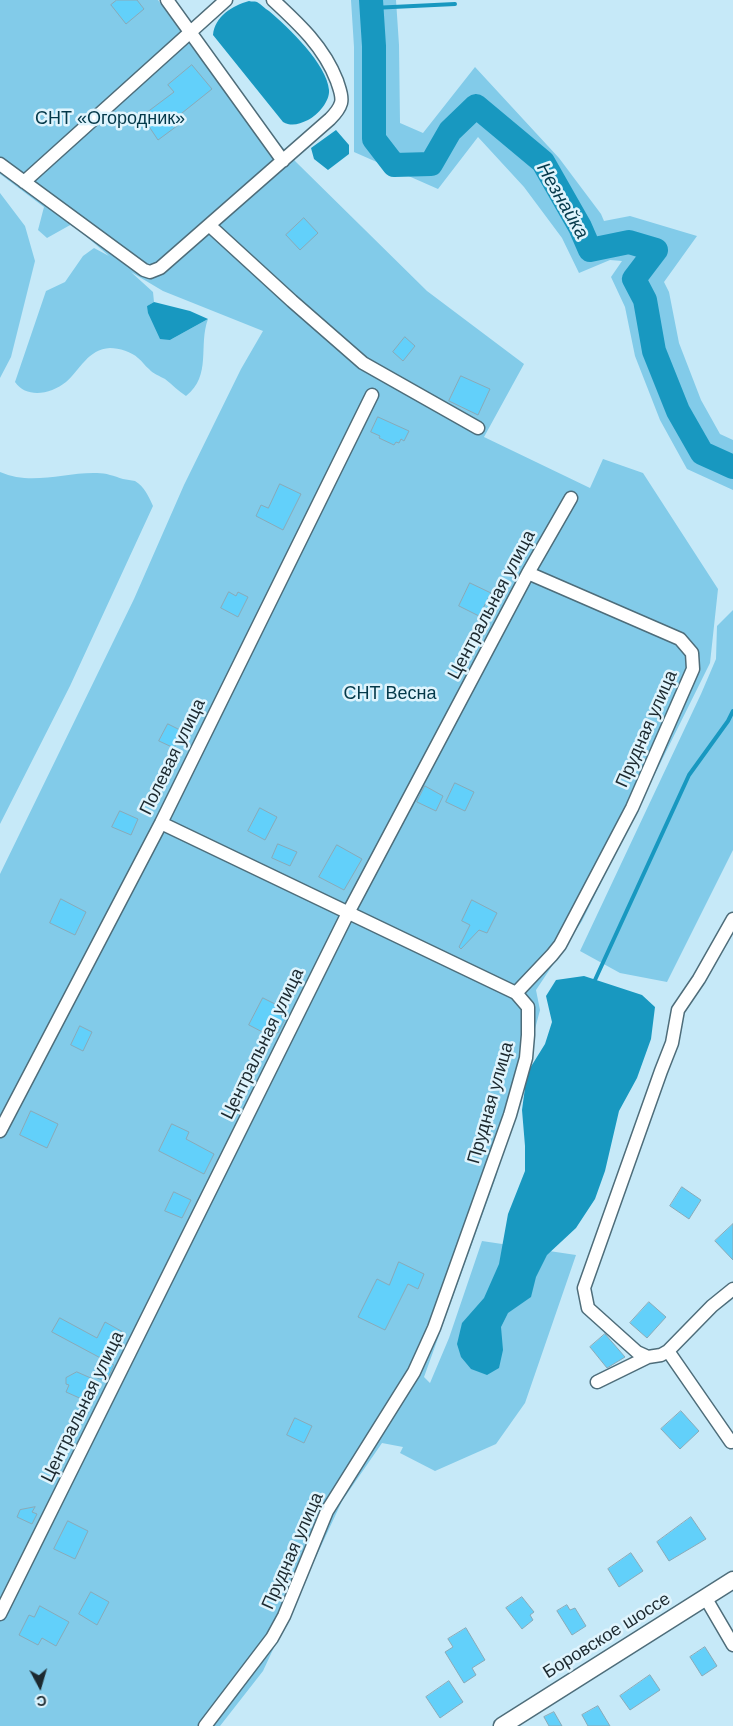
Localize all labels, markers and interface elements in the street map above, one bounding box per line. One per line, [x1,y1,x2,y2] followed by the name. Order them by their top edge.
[35,108,185,130] park label: СНТ «Огородник»
[531,159,593,243] water label: Незнайка
[444,527,540,683] street label: Центральная улица
[612,667,682,791] street label: Прудная улица
[344,683,436,705] park label: СНТ Весна
[136,695,210,819] street label: Полевая улица
[217,965,309,1123] street label: Центральная улица
[463,1040,519,1166] street label: Прудная улица
[37,1328,129,1486] street label: Центральная улица
[258,1489,328,1613] street label: Прудная улица
[539,1588,675,1684] street label: Боровское шоссе
[15,1661,65,1711] north arrow
[36,1692,47,1709] text: С

